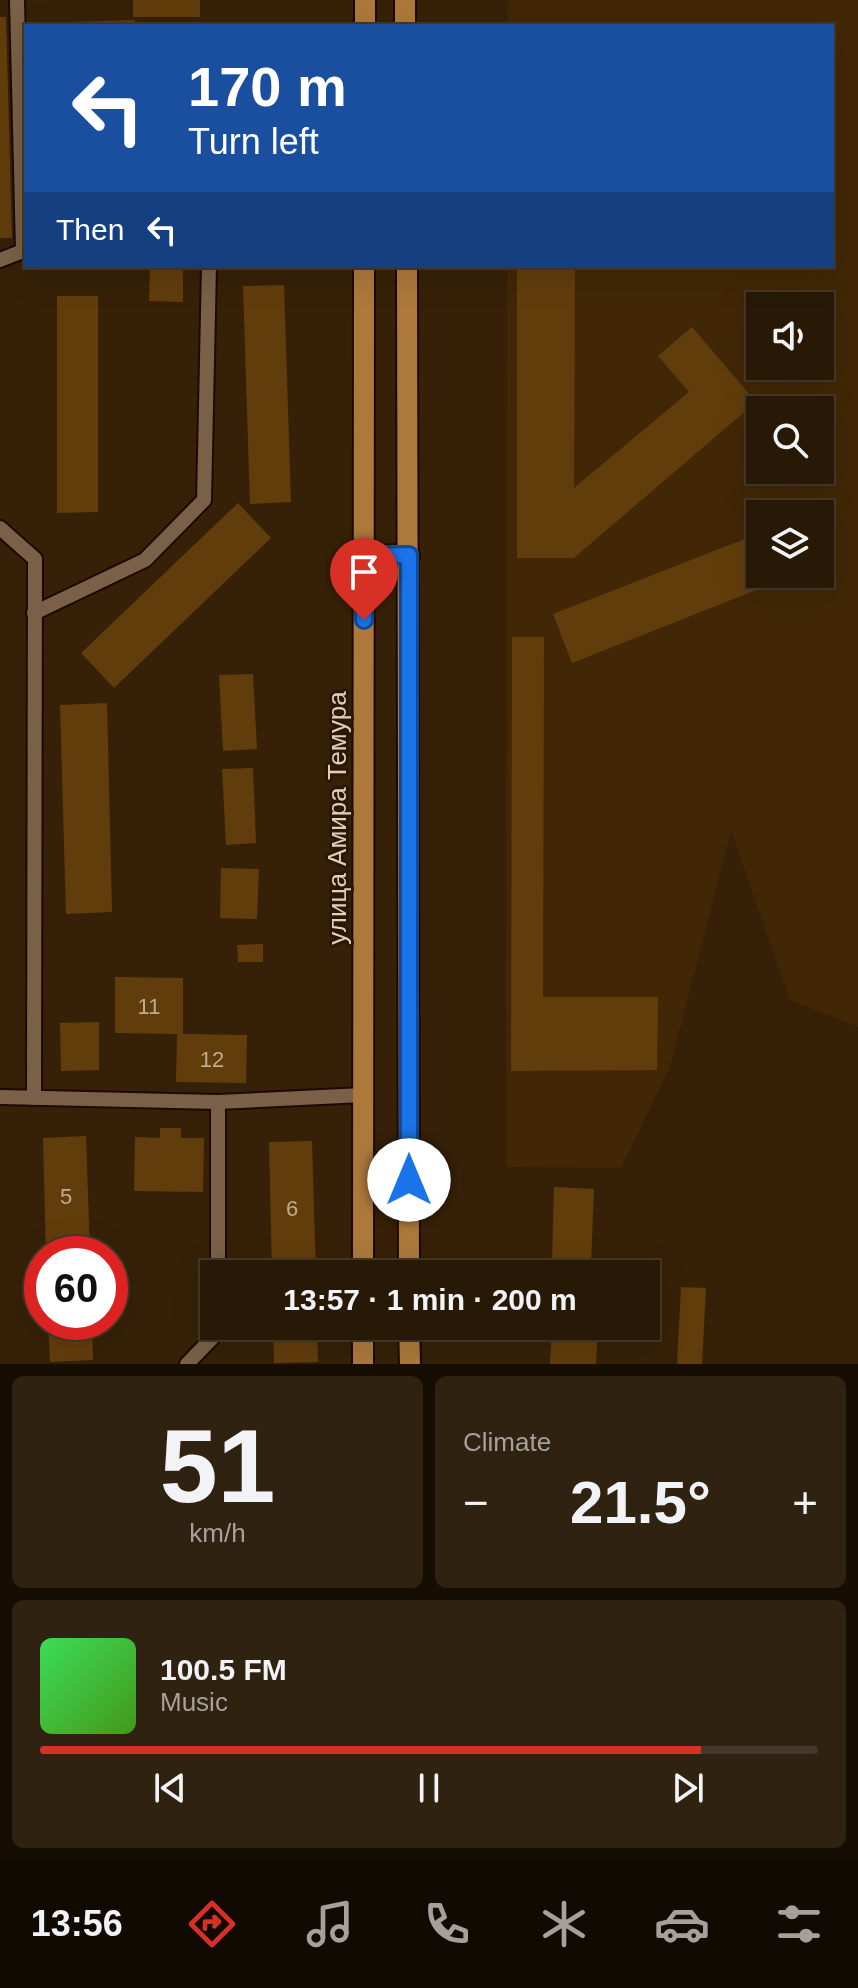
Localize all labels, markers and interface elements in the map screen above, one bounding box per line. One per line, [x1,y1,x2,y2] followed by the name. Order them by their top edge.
[188,55,347,118] text: 170 m
[56,56,160,160] icon: left
[188,121,319,162] text: Turn left
[140,208,184,252] icon: left
[56,213,124,246] text: Then
[746,292,834,588] map controls
[746,292,834,380] button: sound
[746,396,834,484] button: search
[746,500,834,588] button: layers
[330,538,398,620] pin
[342,550,386,594] icon: arrive
[322,691,352,945] street label: улица Амира Темура
[138,994,160,1019] house number: 11
[200,1047,224,1072] house number: 12
[367,1138,451,1222] position arrow
[60,1184,72,1209] house number: 5
[286,1196,298,1221] house number: 6
[24,1236,128,1340] speed limit sign: 60
[283,1283,577,1316] text: 13:57 · 1 min · 200 m
[160,1408,275,1524] text: 51
[463,1427,551,1457] text: Climate
[570,1469,711,1536] text: 21.5°
[463,1478,489,1527] text: −
[792,1478,818,1527] text: +
[189,1518,246,1548] text: km/h
[160,1653,287,1686] text: 100.5 FM
[160,1687,228,1717] text: Music
[148,1766,192,1810] icon: previous
[407,1766,451,1810] icon: pause
[666,1766,710,1810] icon: next
[184,1896,240,1952] icon: directions
[302,1896,358,1952] icon: music
[419,1896,475,1952] icon: phone
[536,1896,592,1952] icon: climate
[654,1896,710,1952] icon: car
[771,1896,827,1952] icon: filters
[31,1903,123,1944] text: 13:56

